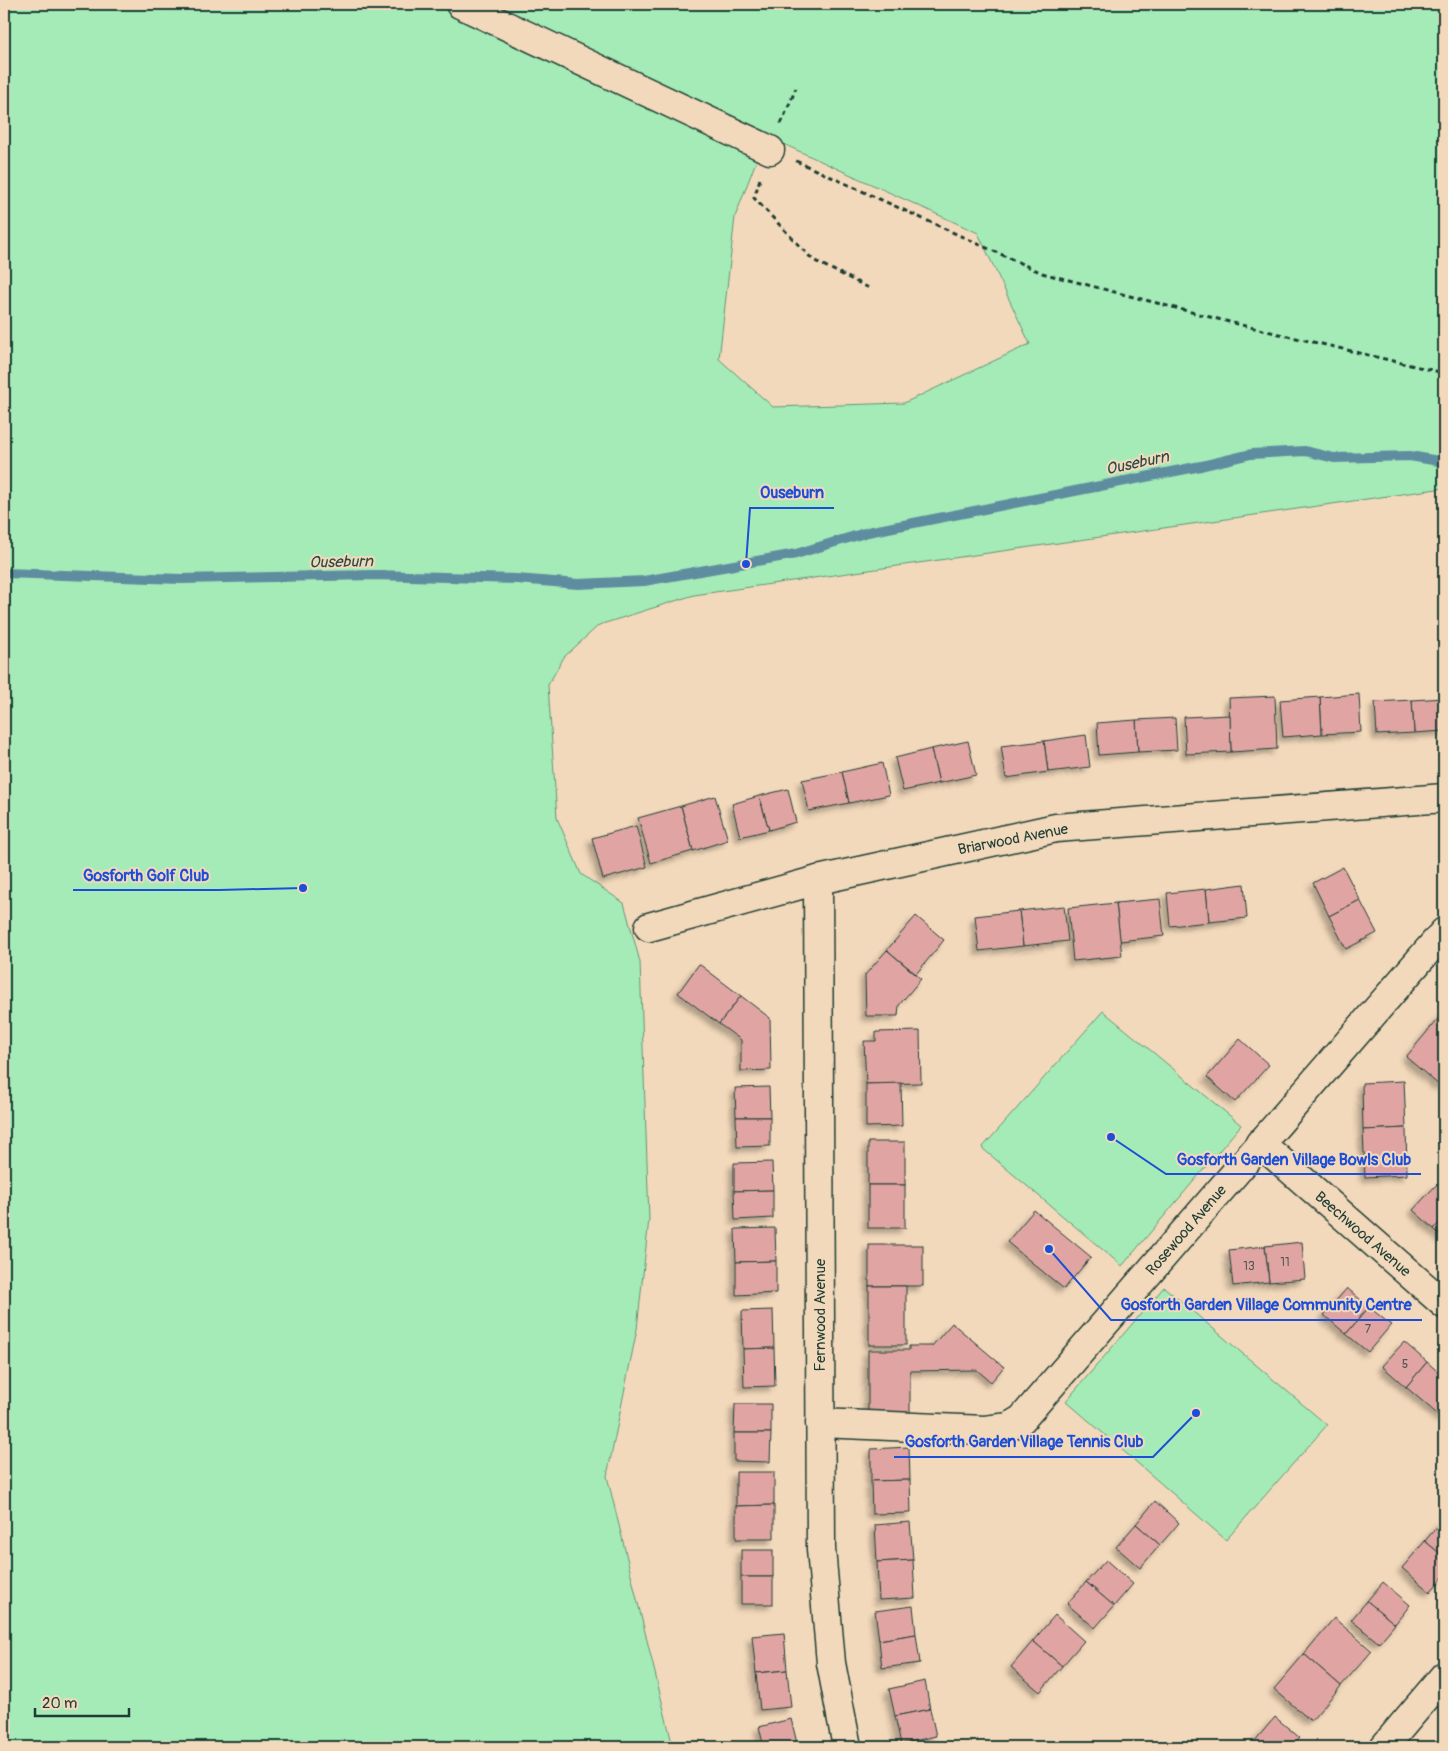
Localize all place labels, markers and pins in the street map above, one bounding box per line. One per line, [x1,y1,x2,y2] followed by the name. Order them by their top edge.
[750,477,834,508] callout: Ouseburn
[73,859,219,890] callout: Gosforth Golf Club
[1166,1143,1421,1174] callout: Gosforth Garden Village Bowls Club
[1111,1289,1422,1320] callout: Gosforth Garden Village Community Centre
[894,1426,1153,1457] callout: Gosforth Garden Village Tennis Club

